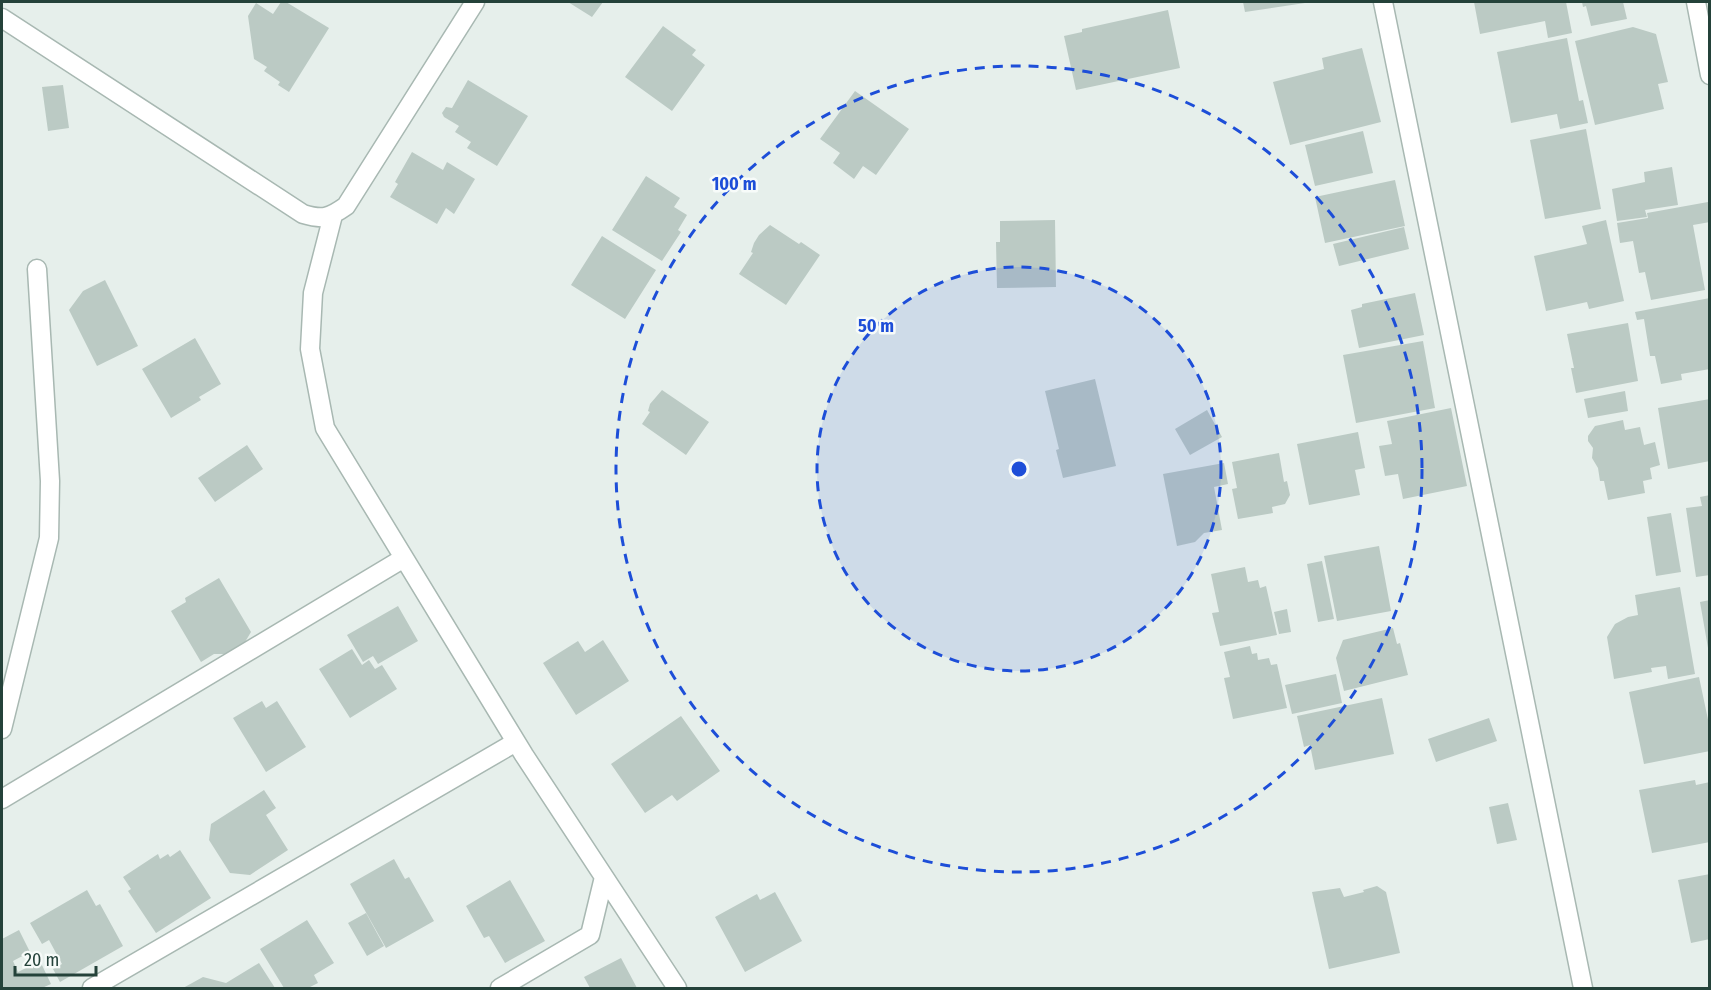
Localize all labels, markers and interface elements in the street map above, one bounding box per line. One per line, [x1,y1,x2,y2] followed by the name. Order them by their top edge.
[712,173,756,195] text: 100 m
[858,315,894,337] text: 50 m
[1009,459,1029,479] centre of rings
[15,939,96,977] scale bar
[24,949,59,971] text: 20 m

